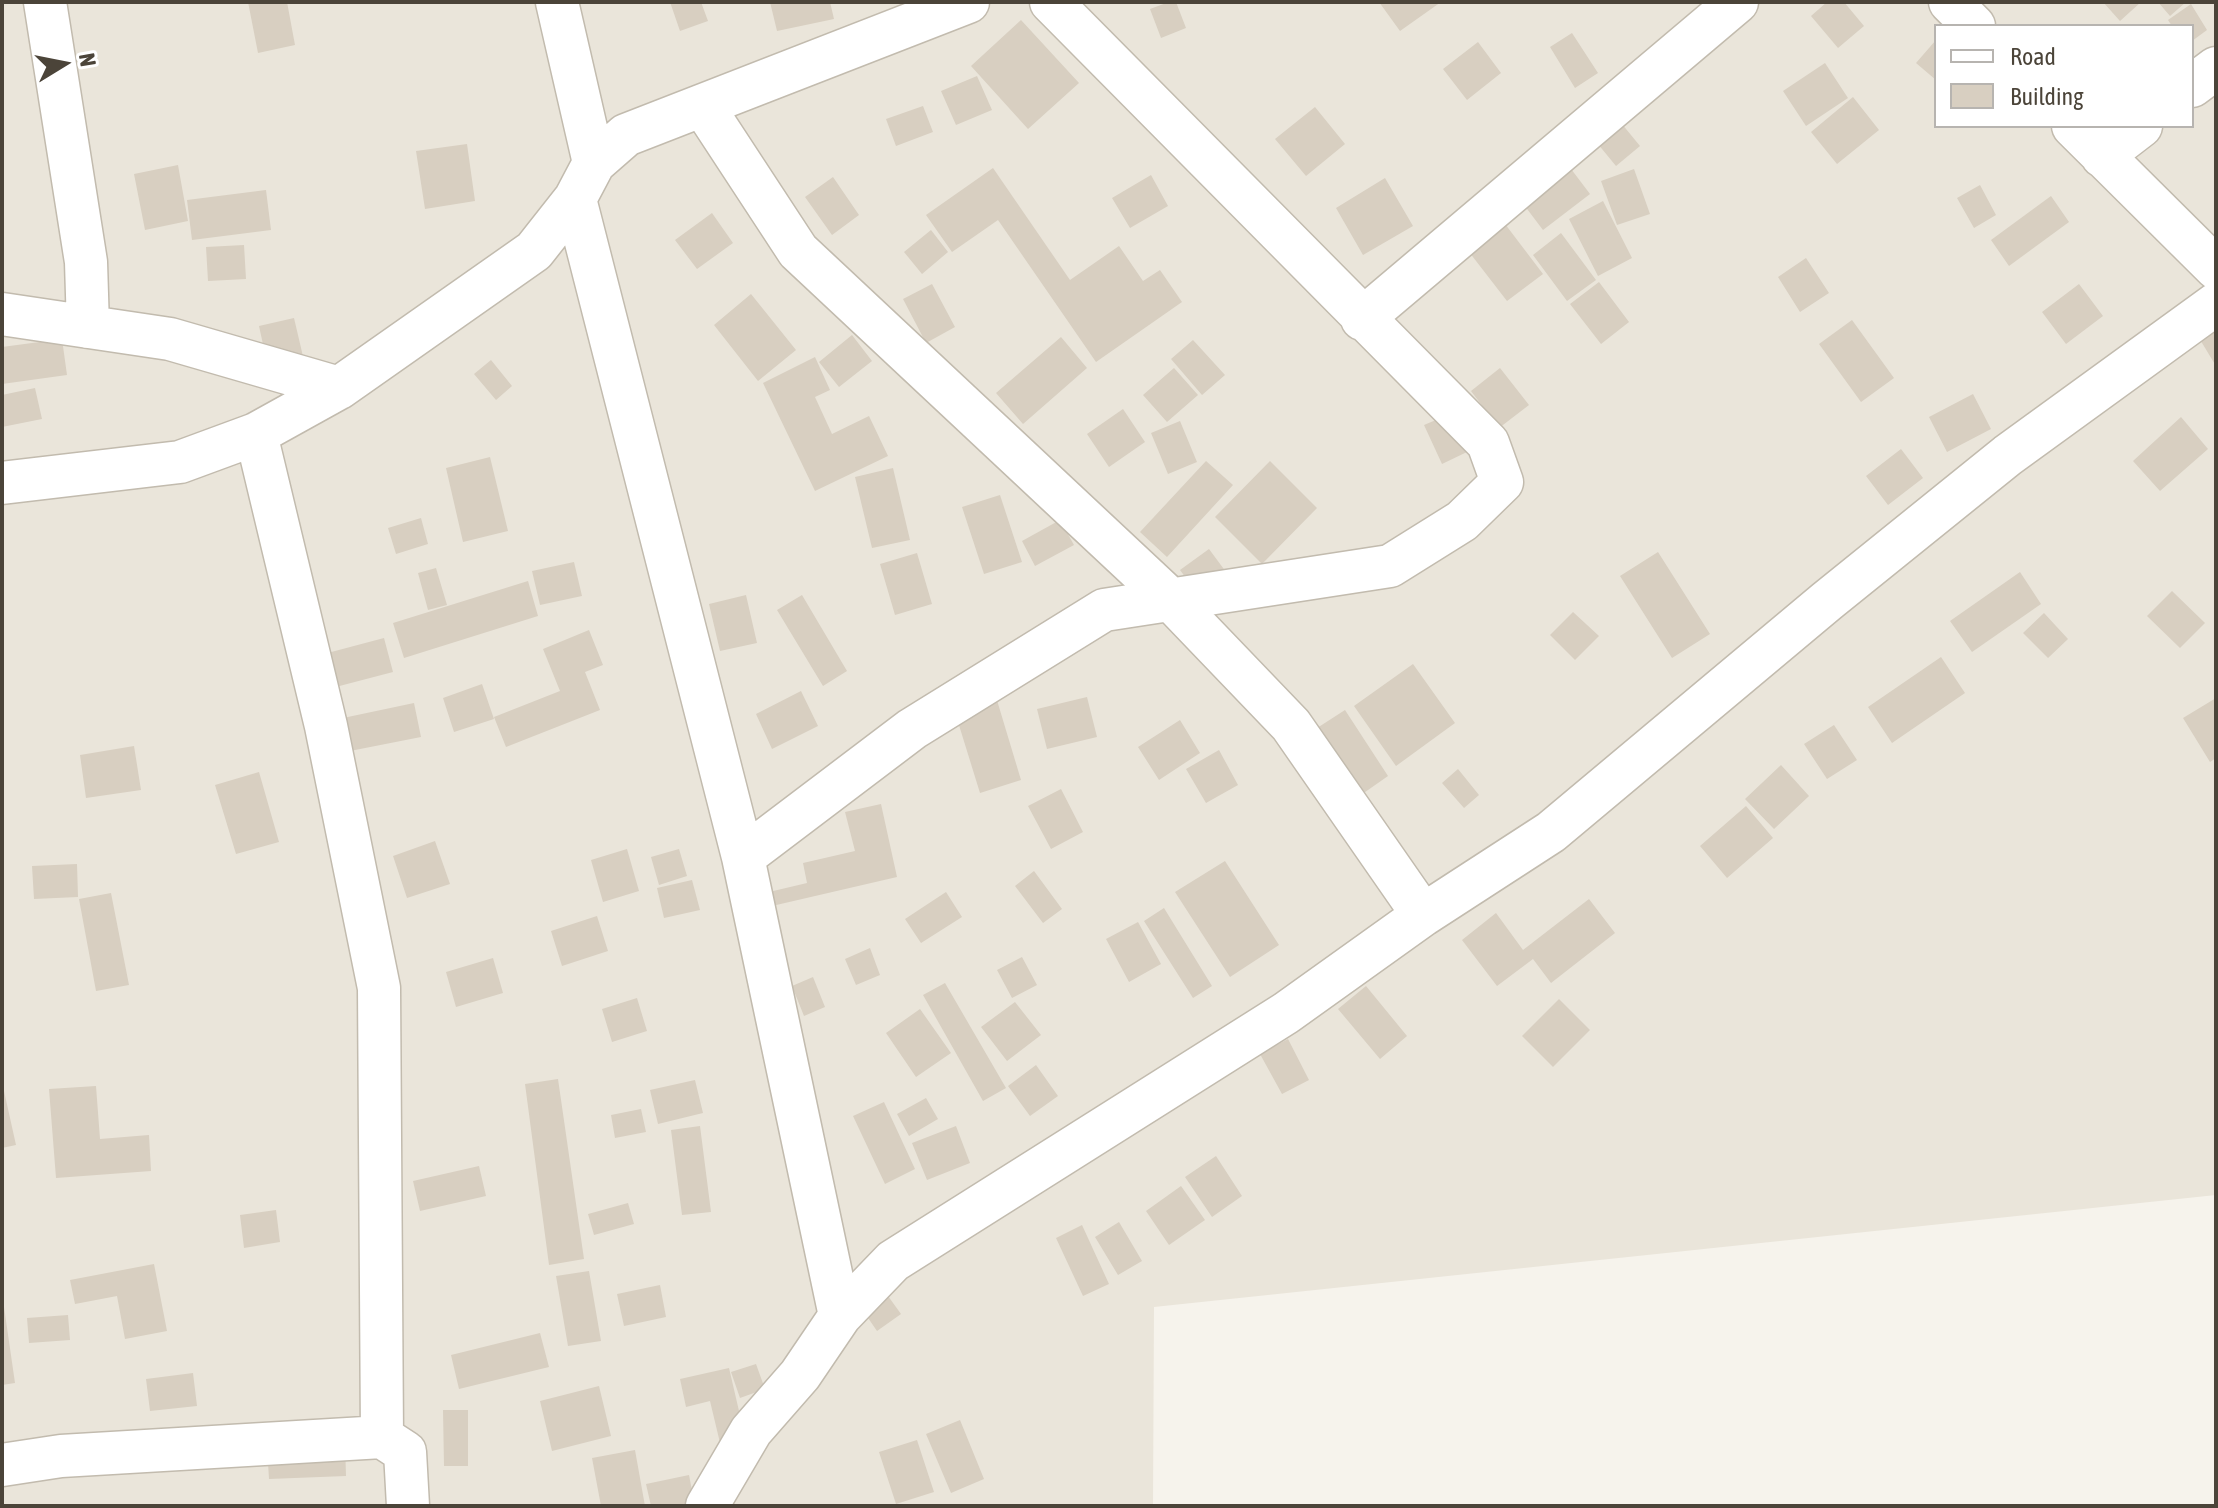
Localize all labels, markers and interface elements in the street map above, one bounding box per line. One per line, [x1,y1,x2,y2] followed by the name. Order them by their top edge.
[24,24,104,104] north arrow
[1934,24,2194,128] legend
[2010,43,2056,70] text: Road
[74,51,102,68] text: N
[2010,83,2083,110] text: Building

